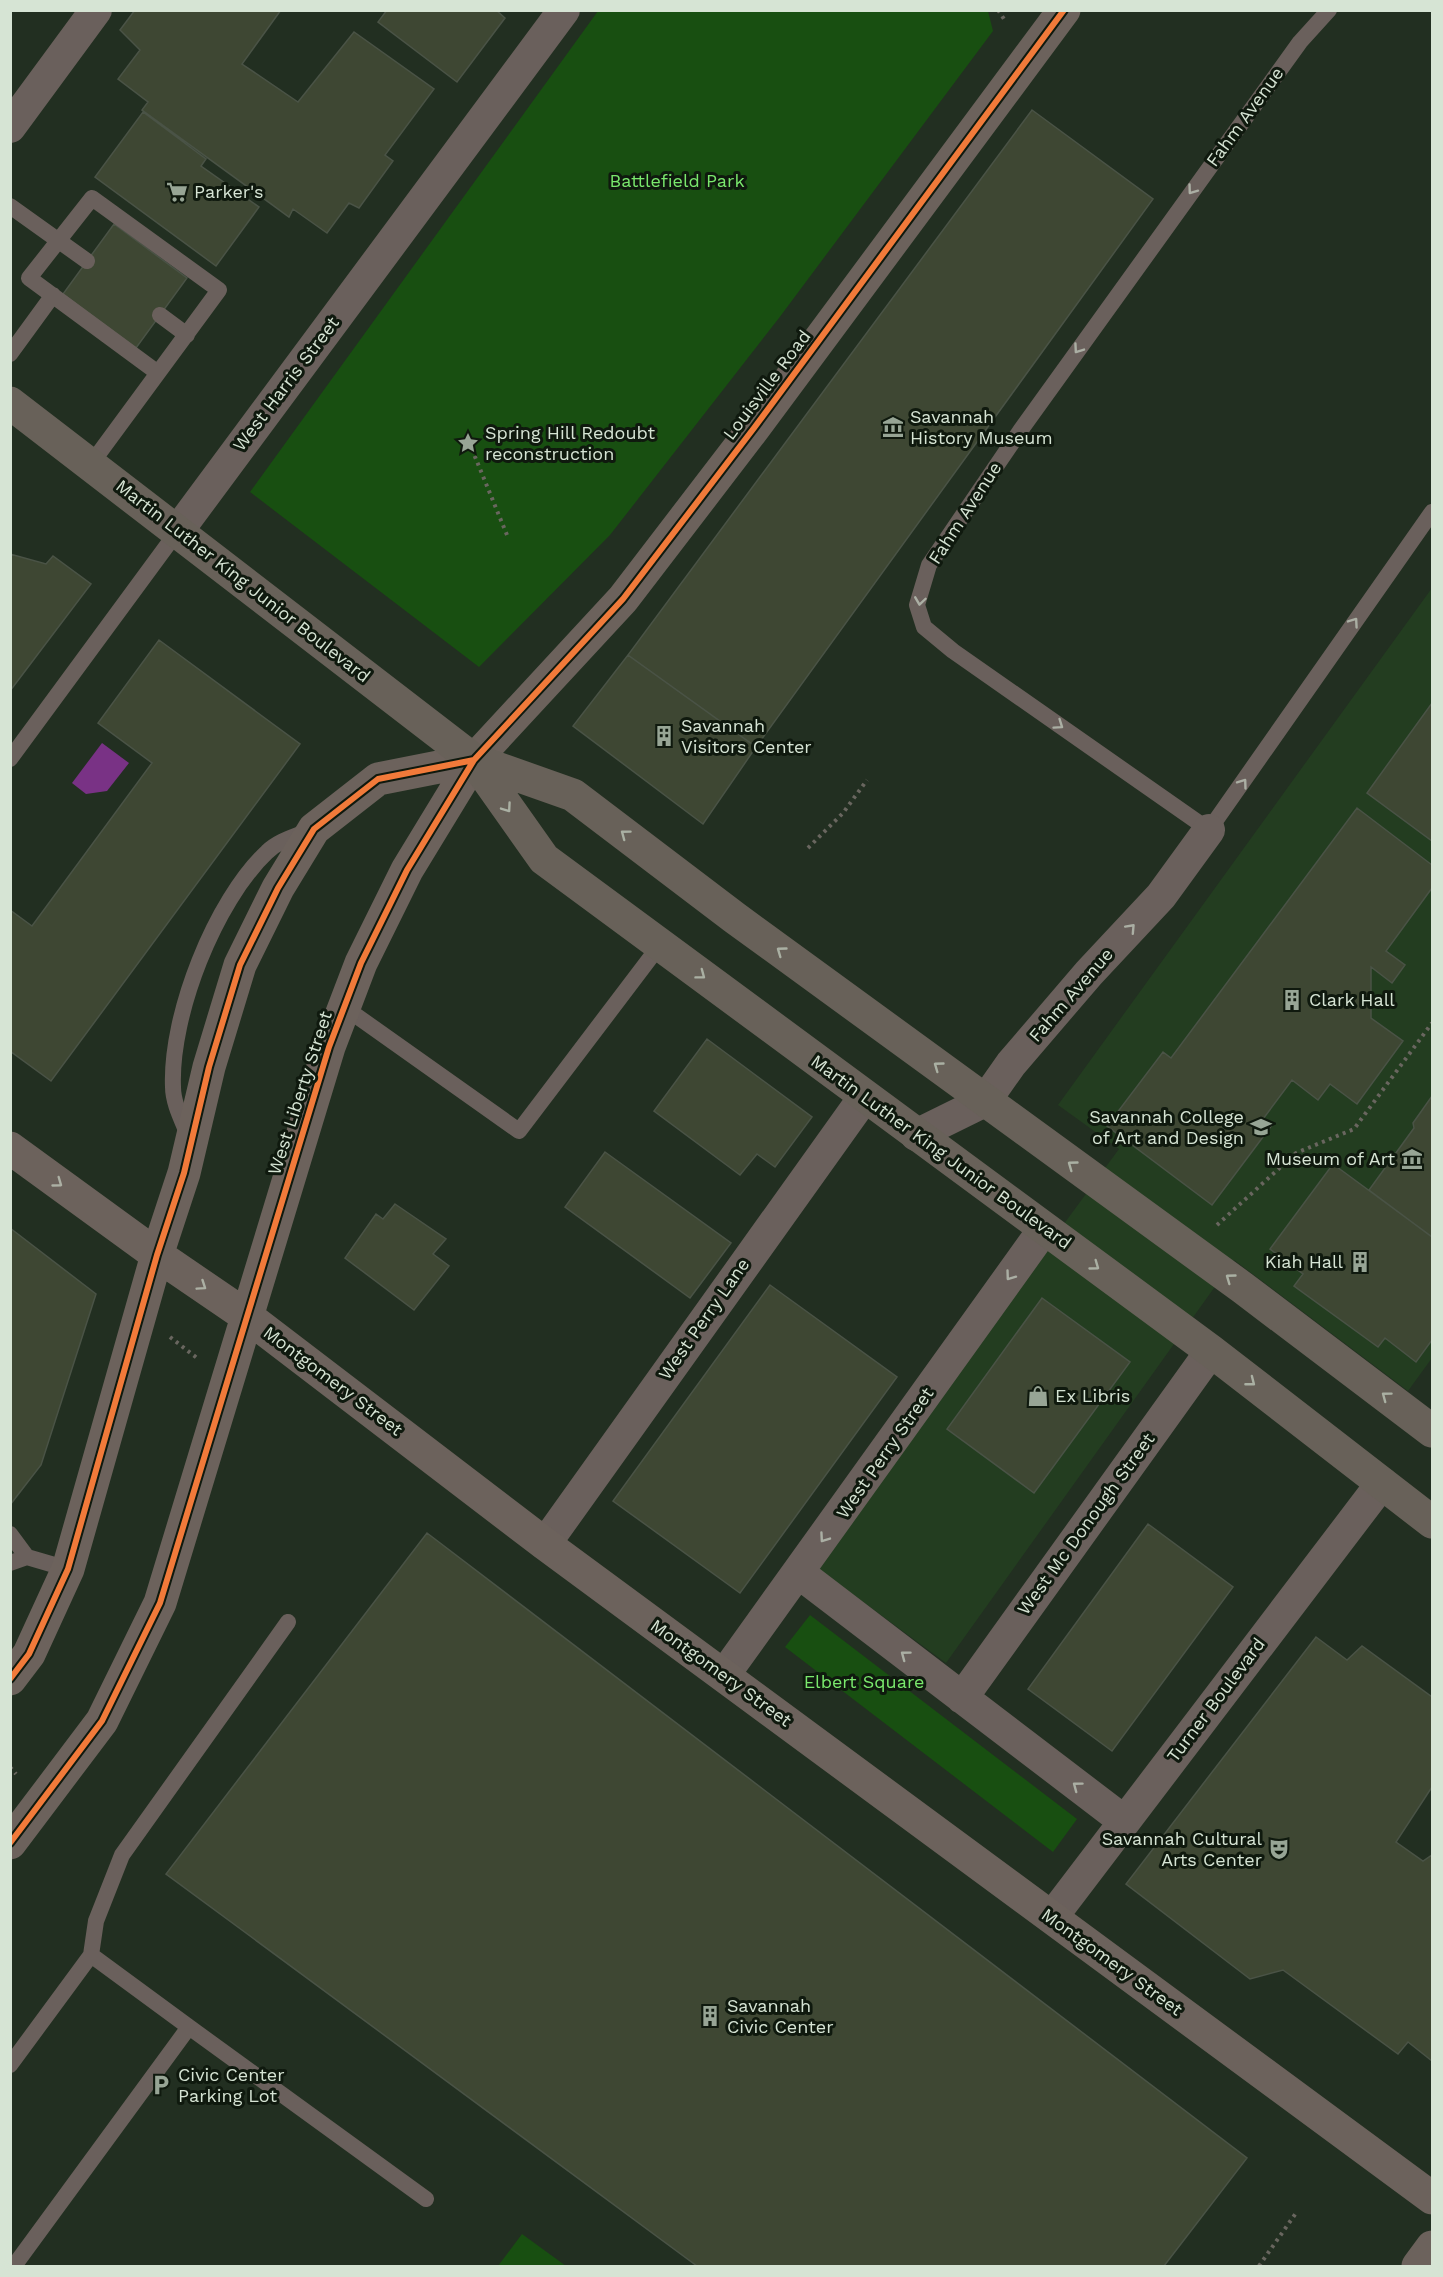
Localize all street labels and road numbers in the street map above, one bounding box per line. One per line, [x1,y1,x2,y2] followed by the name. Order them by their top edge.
[1202,63,1288,170] street label: Fahm Avenue
[228,312,343,455] street label: West Harris Street
[718,326,815,444] street label: Louisville Road
[924,458,1005,568] street label: Fahm Avenue
[112,475,375,686] street label: Martin Luther King Junior Boulevard
[1024,943,1117,1046] street label: Fahm Avenue
[263,1008,336,1177] street label: West Liberty Street
[807,1050,1076,1253] street label: Martin Luther King Junior Boulevard
[654,1254,753,1384] street label: West Perry Lane
[259,1321,407,1440] street label: Montgomery Street
[831,1383,938,1522] street label: West Perry Street
[1013,1428,1159,1619] street label: West Mc Donough Street
[647,1614,796,1731] street label: Montgomery Street
[1162,1634,1269,1766] street label: Turner Boulevard
[1038,1903,1187,2020] street label: Montgomery Street

